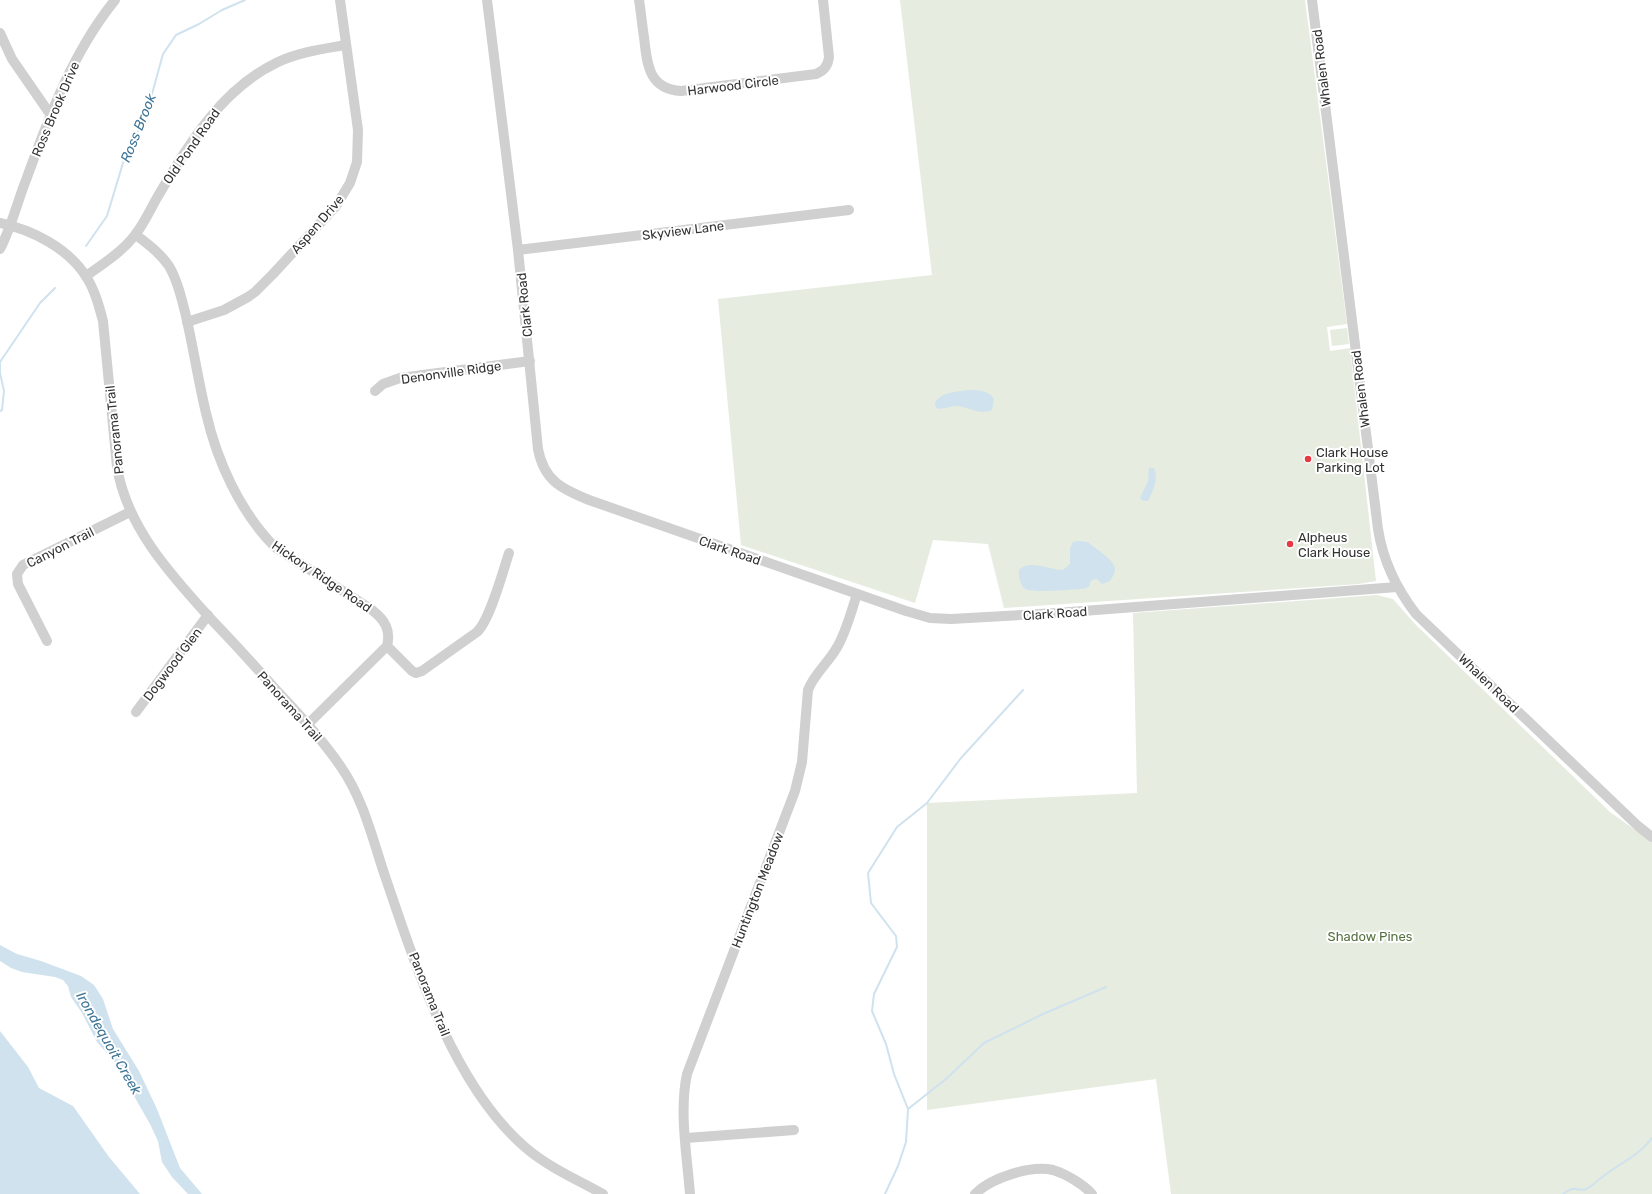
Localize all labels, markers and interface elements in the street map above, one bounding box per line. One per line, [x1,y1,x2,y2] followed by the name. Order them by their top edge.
[1309,28,1334,107] street label: Whalen Road
[29,59,82,159] street label: Ross Brook Drive
[687,72,780,99] street label: Harwood Circle
[117,91,160,165] water label: Ross Brook
[160,106,223,187] street label: Old Pond Road
[288,192,347,257] street label: Aspen Drive
[641,218,725,243] street label: Skyview Lane
[514,272,535,338] street label: Clark Road
[1348,349,1373,428] street label: Whalen Road
[400,358,502,388] street label: Denonville Ridge
[102,385,127,475] street label: Panorama Trail
[1316,445,1388,476] place label: Clark House Parking Lot
[1303,454,1313,464] marker: Clark House Parking Lot
[24,524,96,571] street label: Canyon Trail
[1298,530,1370,560] place label: Alpheus Clark House
[697,533,763,568] street label: Clark Road
[269,538,374,616] street label: Hickory Ridge Road
[1285,539,1295,549] marker: Alpheus Clark House
[1022,604,1088,623] street label: Clark Road
[140,625,206,704] street label: Dogwood Glen
[1455,651,1522,716] street label: Whalen Road
[254,668,325,744] street label: Panorama Trail
[728,830,787,950] street label: Huntington Meadow
[1328,929,1413,944] park label: Shadow Pines
[406,950,453,1038] street label: Panorama Trail
[72,989,145,1098] water label: Irondequoit Creek

